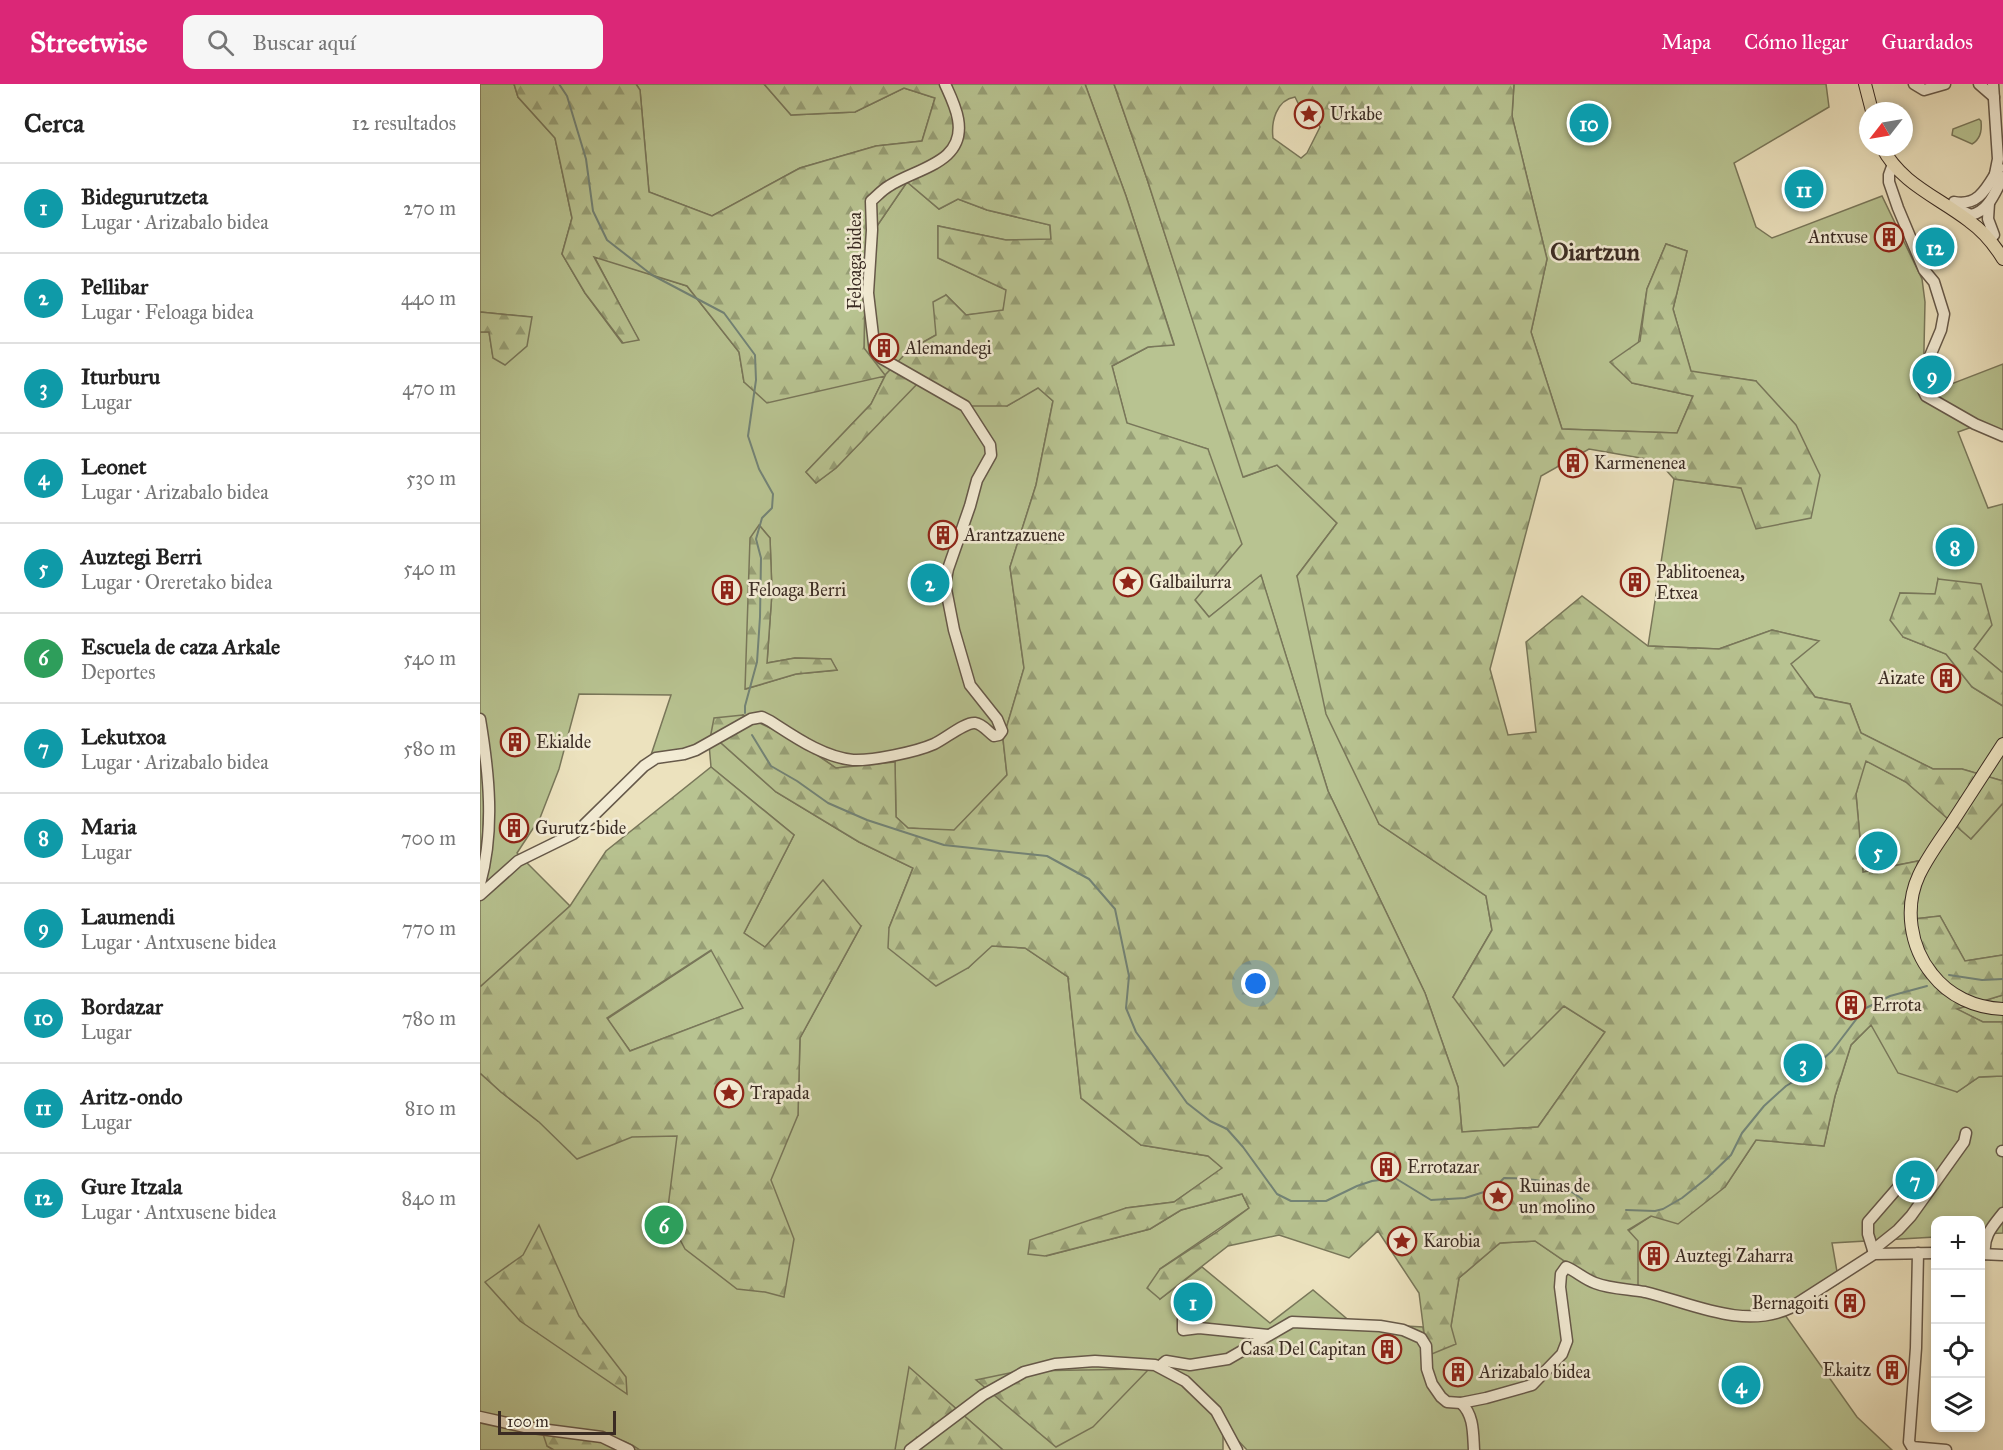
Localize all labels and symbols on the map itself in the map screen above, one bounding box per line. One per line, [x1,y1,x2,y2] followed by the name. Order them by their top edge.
[1293,98,1325,130] place icon: Urkabe
[1570,100,1608,146] pin: 10
[1859,102,1913,156] north arrow
[1330,103,1383,125] place label: Urkabe
[1784,166,1824,212] pin: 11
[844,212,867,310] street label: Feloaga bidea
[1873,221,1905,253] building icon: Antxuse
[1916,224,1954,270] pin: 12
[1807,226,1868,248] place label: Antxuse
[1550,237,1640,267] district label: Oiartzun
[868,332,900,364] building icon: Alemandegi
[904,337,992,360] place label: Alemandegi
[1912,352,1952,398] pin: 9
[1557,447,1589,479] building icon: Karmenenea
[1594,452,1686,474] place label: Karmenenea
[927,519,959,551] building icon: Arantzazuene
[963,524,1065,546] place label: Arantzazuene
[1936,524,1974,570] pin: 8
[910,560,950,606] pin: 2
[1656,561,1745,604] place label: Pablitoenea, Etxea
[1112,566,1144,598] place icon: Galbailurra
[1619,566,1651,598] building icon: Pablitoenea, Etxea
[1149,571,1232,593] place label: Galbailurra
[711,574,743,606] building icon: Feloaga Berri
[748,579,846,602] place label: Feloaga Berri
[1930,662,1962,694] building icon: Aizate
[1877,667,1925,689] place label: Aizate
[499,726,531,758] building icon: Ekialde
[536,731,591,753] place label: Ekialde
[498,812,530,844] building icon: Gurutz-bide
[535,817,626,839] place label: Gurutz-bide
[1858,828,1898,873] pin: 5
[1241,969,1270,998] your location
[1835,989,1867,1021] building icon: Errota
[1872,994,1922,1016] place label: Errota
[1784,1040,1822,1086] pin: 3
[713,1077,745,1109] place icon: Trapada
[750,1082,810,1104] place label: Trapada
[1370,1151,1402,1183] building icon: Errotazar
[1407,1156,1479,1178] place label: Errotazar
[1896,1158,1934,1202] pin: 7
[1519,1175,1595,1218] place label: Ruinas de un molino
[1482,1180,1514,1212] place icon: Ruinas de un molino
[644,1202,684,1248] pin: 6
[1386,1225,1418,1257] place icon: Karobia
[1423,1230,1481,1252] place label: Karobia
[1638,1240,1670,1272] building icon: Auztegi Zaharra
[1674,1245,1794,1268] place label: Auztegi Zaharra
[1174,1280,1212,1324] pin: 1
[1834,1287,1866,1319] building icon: Bernagoiti
[1752,1292,1829,1315] place label: Bernagoiti
[1371,1333,1403,1365] building icon: Casa Del Capitan
[1240,1338,1366,1360] place label: Casa Del Capitan
[1876,1354,1908,1386] building icon: Ekaitz
[1442,1356,1474,1388] building icon: Arizabalo bidea
[1823,1359,1871,1381] place label: Ekaitz
[1478,1361,1591,1383] place label: Arizabalo bidea
[1722,1362,1760,1408] pin: 4
[498,1408,616,1436] scale bar

